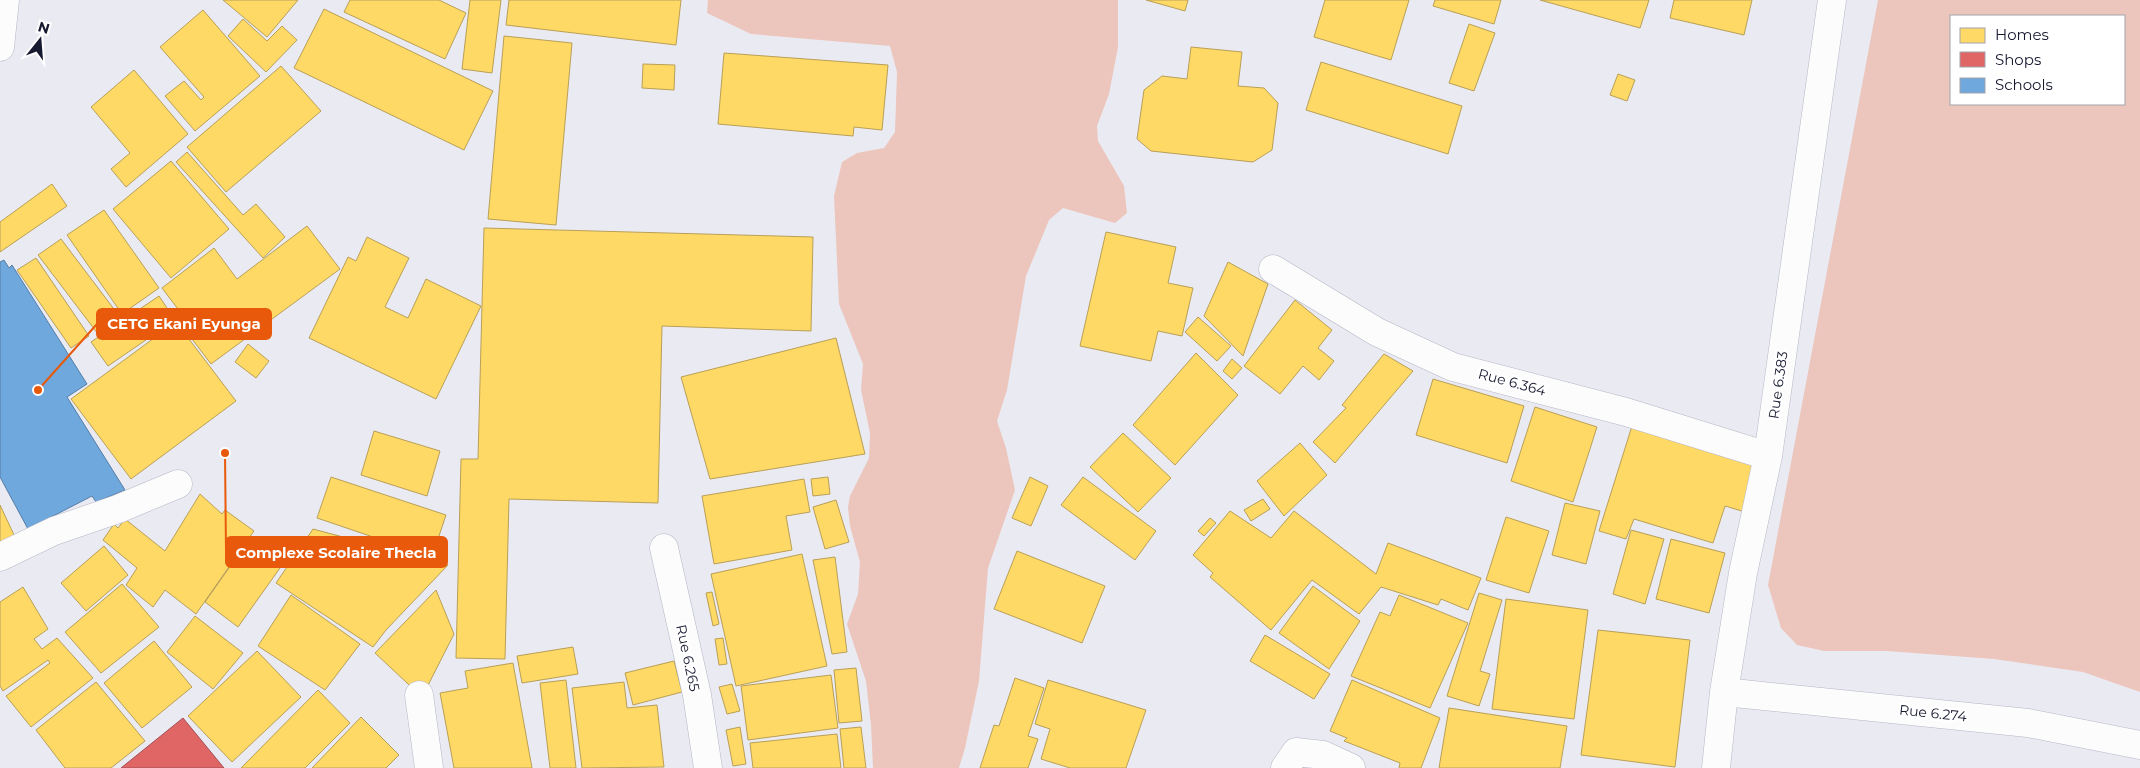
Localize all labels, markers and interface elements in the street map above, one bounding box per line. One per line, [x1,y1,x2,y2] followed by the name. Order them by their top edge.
[15,15,65,65] north arrow
[1950,15,2125,105] legend
[36,17,52,38] text: N
[1995,25,2049,44] text: Homes
[1995,50,2041,69] text: Shops
[1995,75,2053,94] text: Schools
[97,309,271,339] callout: CETG Ekani Eyunga
[107,314,261,333] text: CETG Ekani Eyunga
[1764,350,1792,420] street label: Rue 6.383
[1476,364,1548,400] street label: Rue 6.364
[226,537,447,567] callout: Complexe Scolaire Thecla
[236,543,436,562] text: Complexe Scolaire Thecla
[672,623,704,693] street label: Rue 6.265
[1898,700,1968,726] street label: Rue 6.274

